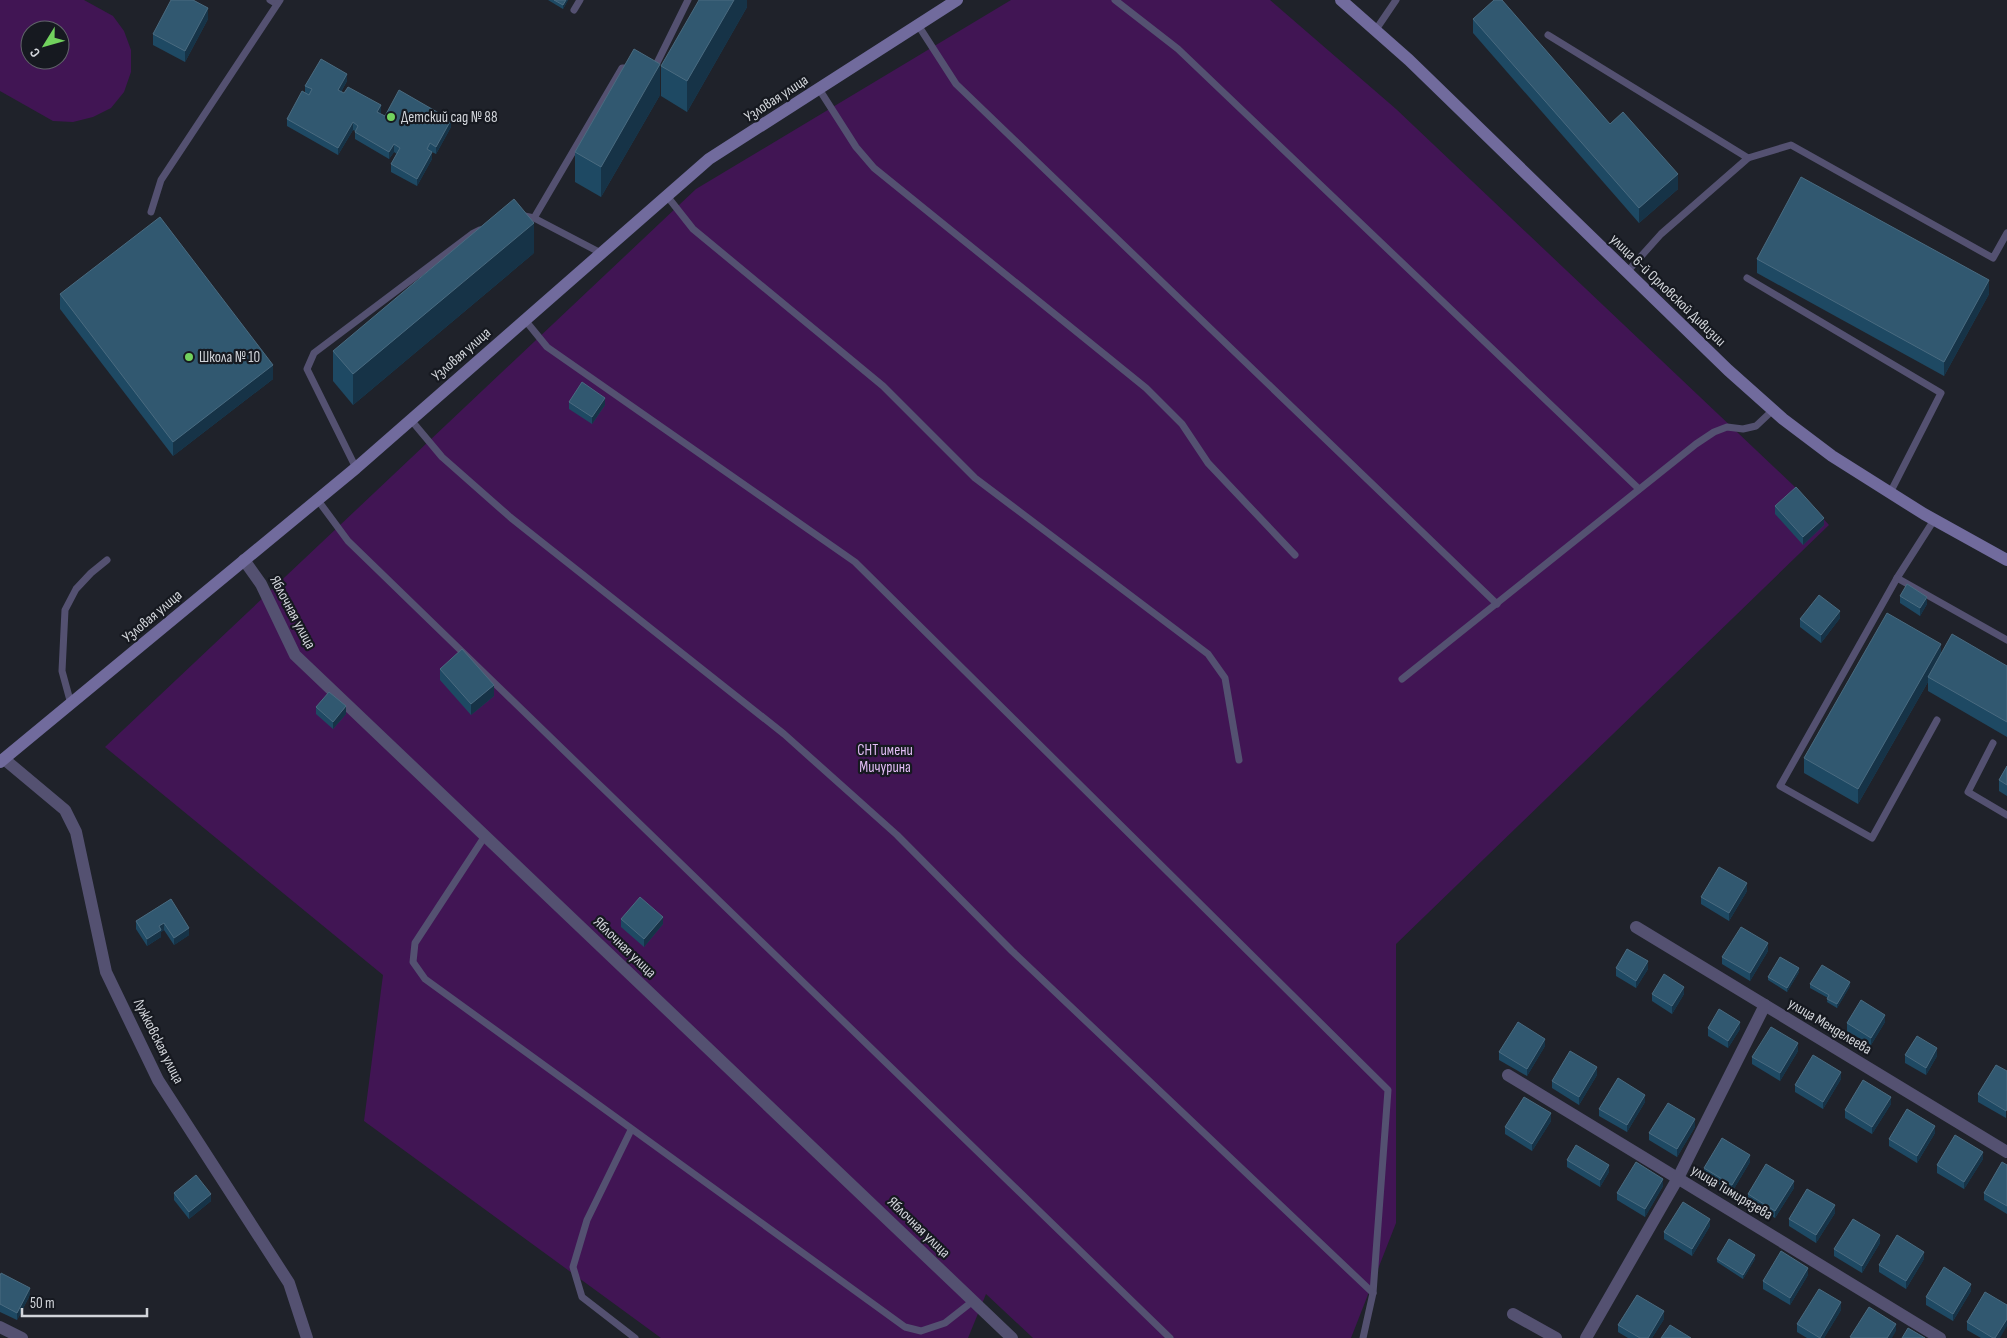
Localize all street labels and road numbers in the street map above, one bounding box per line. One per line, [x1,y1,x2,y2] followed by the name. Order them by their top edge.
[741,71,812,126] street label: Узловая улица
[1606,230,1730,351] street label: улица 6-й Орловской Дивизии
[428,323,495,385] street label: Узловая улица
[265,572,320,652] street label: Яблочная улица
[118,586,186,647] street label: Узловая улица
[589,913,660,982] street label: Яблочная улица
[1784,994,1875,1059] street label: улица Менделеева
[129,995,188,1087] street label: Лужковская улица
[1687,1161,1776,1224] street label: улица Тимирязева
[883,1193,954,1262] street label: Яблочная улица

